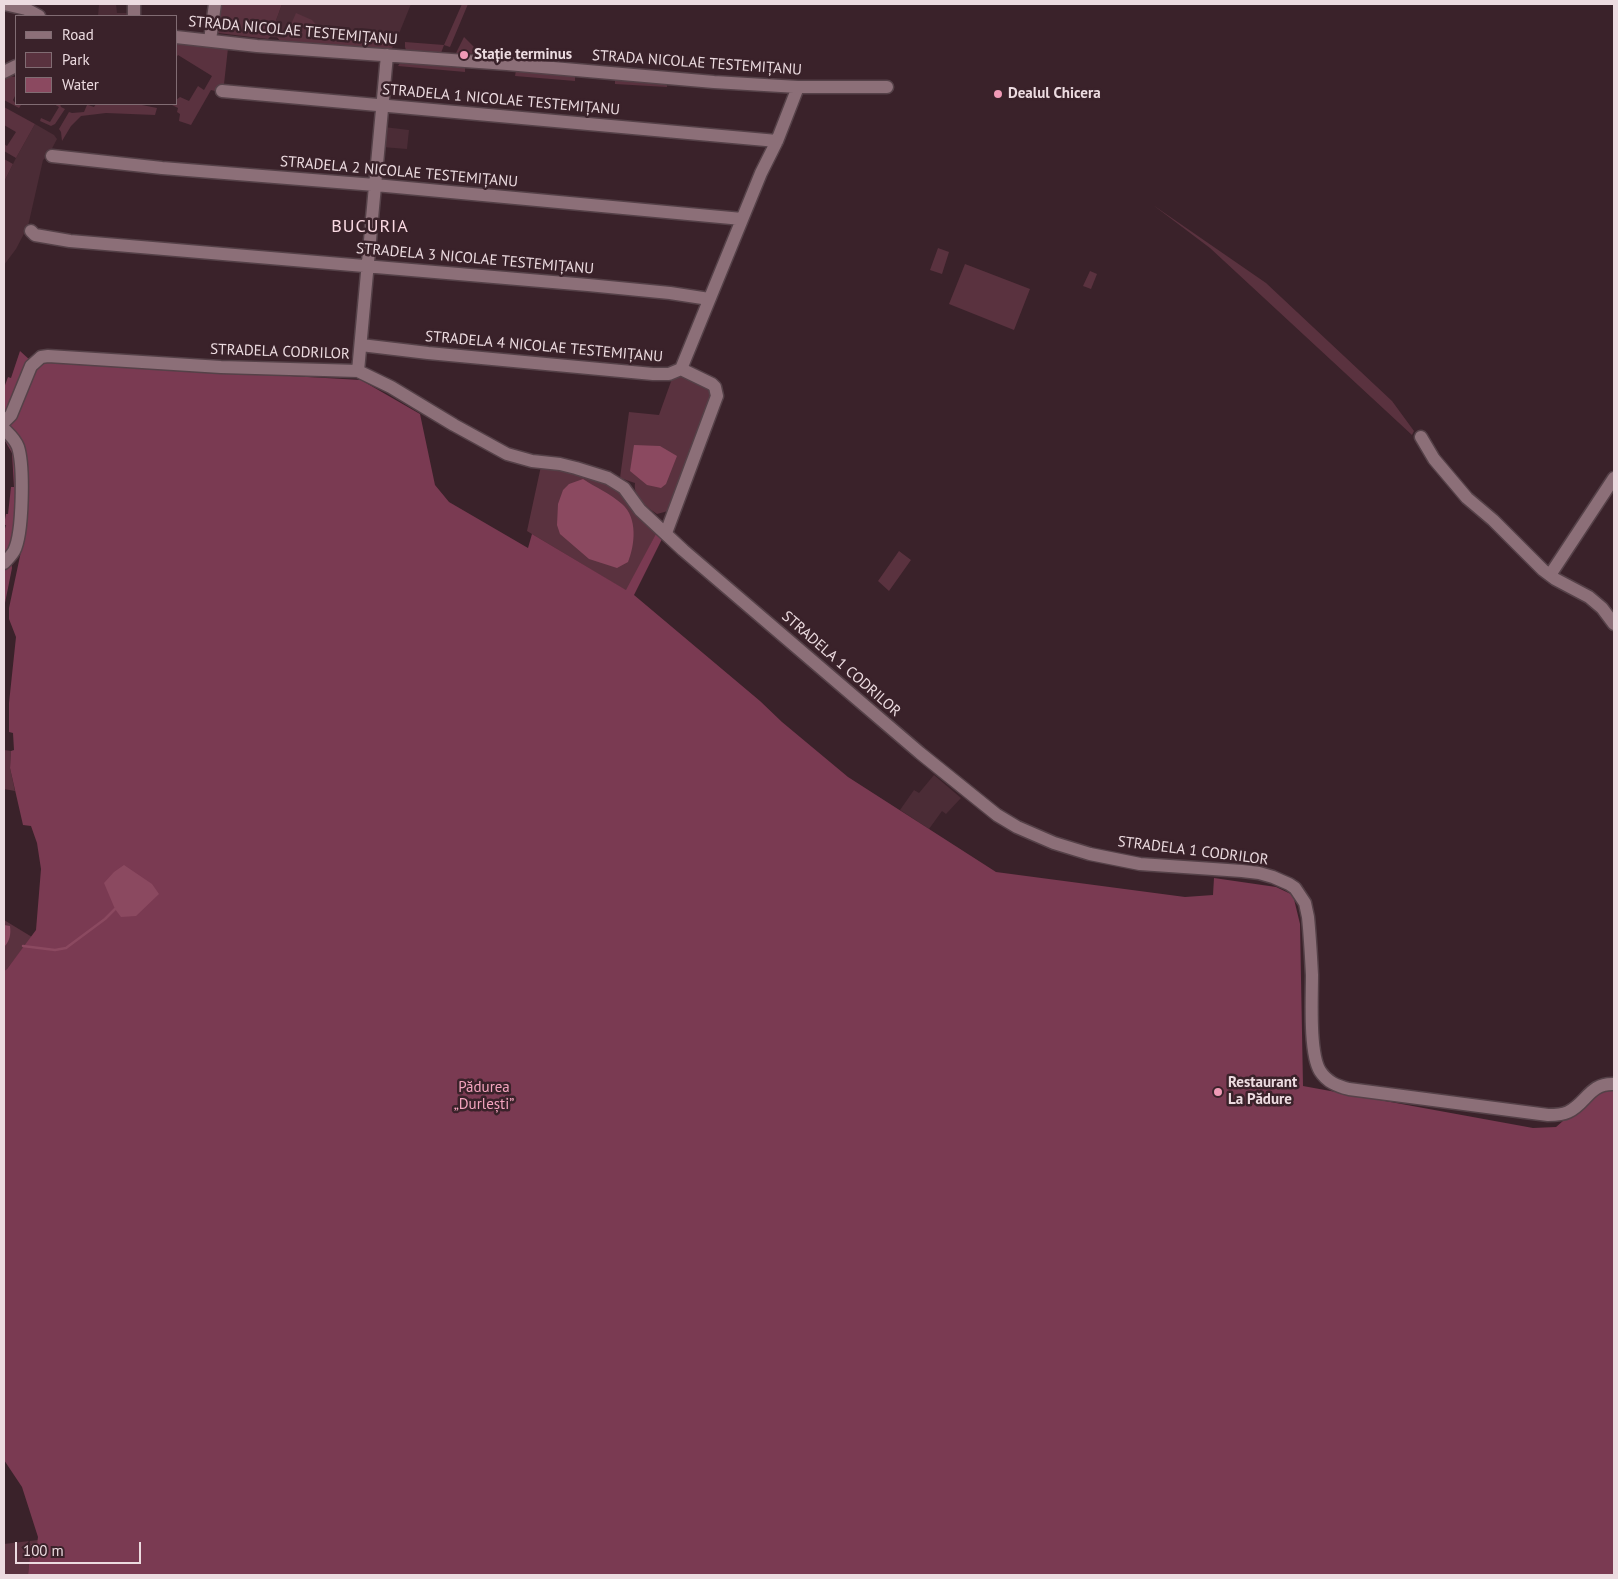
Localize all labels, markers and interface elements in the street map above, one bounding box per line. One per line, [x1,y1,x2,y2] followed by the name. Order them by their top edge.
[187,13,399,49] street label: STRADA NICOLAE TESTEMIȚANU
[15,15,178,105] legend
[62,25,94,44] text: Road
[474,46,572,64] place label: Stație terminus
[591,47,803,79] street label: STRADA NICOLAE TESTEMIȚANU
[458,49,470,61] marker: Stație terminus
[62,50,90,69] text: Park
[62,75,99,94] text: Water
[381,81,621,119] street label: STRADELA 1 NICOLAE TESTEMIȚANU
[1008,85,1101,103] place label: Dealul Chicera
[992,88,1004,100] marker: Dealul Chicera
[279,153,519,191] street label: STRADELA 2 NICOLAE TESTEMIȚANU
[330,216,410,238] district label: BUCURIA
[355,240,595,278] street label: STRADELA 3 NICOLAE TESTEMIȚANU
[424,328,664,366] street label: STRADELA 4 NICOLAE TESTEMIȚANU
[210,341,350,363] street label: STRADELA CODRILOR
[778,607,904,721] street label: STRADELA 1 CODRILOR
[1117,833,1269,869] street label: STRADELA 1 CODRILOR
[1228,1074,1297,1109] place label: Restaurant La Pădure
[454,1079,514,1114] park label: Pădurea „Durlești”
[1212,1086,1224,1098] marker: Restaurant La Pădure
[18,1532,144,1564] scale bar
[23,1541,64,1560] text: 100 m

